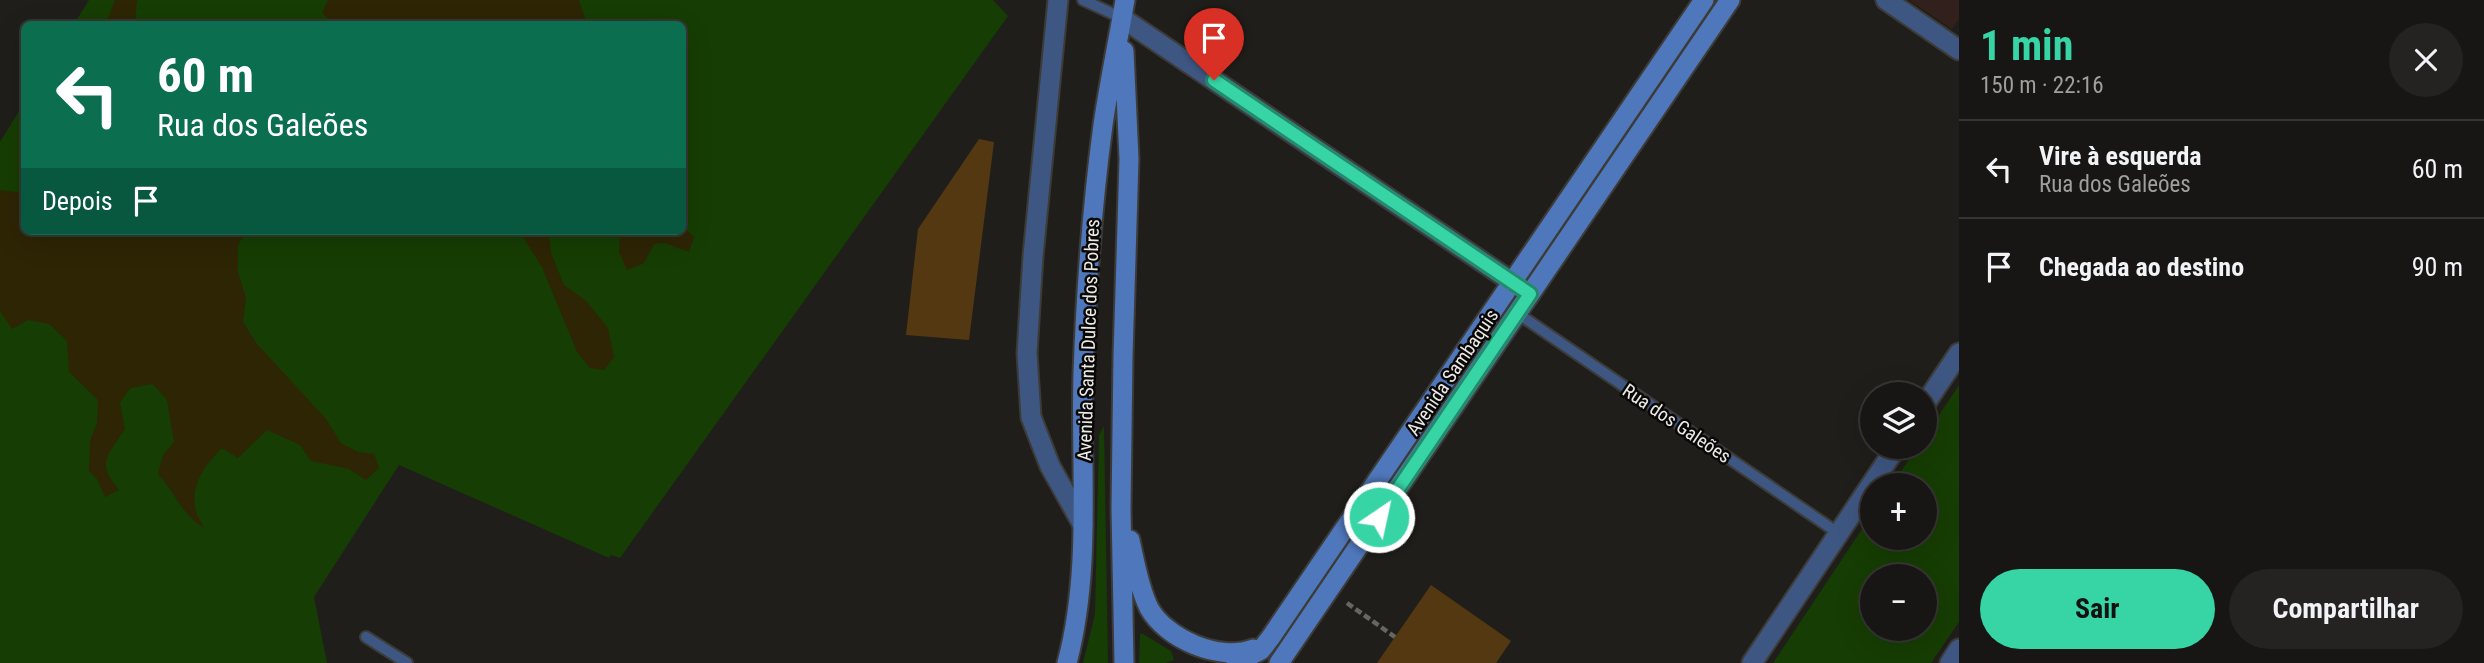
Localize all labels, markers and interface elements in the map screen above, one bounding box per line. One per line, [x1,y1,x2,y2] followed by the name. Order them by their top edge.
[1184,8,1244,80] pin
[1195,19,1233,57] icon: arrive
[1980,21,2073,70] text: 1 min
[2389,23,2463,97] button: close
[157,47,254,104] text: 60 m
[42,49,133,140] icon: left
[1980,72,2104,99] text: 150 m · 22:16
[157,106,368,144] text: Rua dos Galeões
[2039,141,2202,171] text: Vire à esquerda
[1980,150,2018,188] icon: left
[2412,154,2463,184] text: 60 m
[2039,171,2191,198] text: Rua dos Galeões
[127,182,165,220] icon: arrive
[42,186,113,216] text: Depois
[1073,219,1104,461] street label: Avenida Santa Dulce dos Pobres
[1980,248,2018,286] icon: arrive
[2039,252,2244,282] text: Chegada ao destino
[2412,252,2463,282] text: 90 m
[1402,305,1503,440] street label: Avenida Sambaquis
[1618,379,1735,468] street label: Rua dos Galeões
[1860,382,1937,641] map controls
[1860,382,1937,459] button: layers
[1860,473,1937,550] button: +
[1342,480,1416,554] position arrow
[1860,564,1937,641] button: −
[1980,569,2215,649] button: Sair
[2229,569,2463,649] button: Compartilhar

